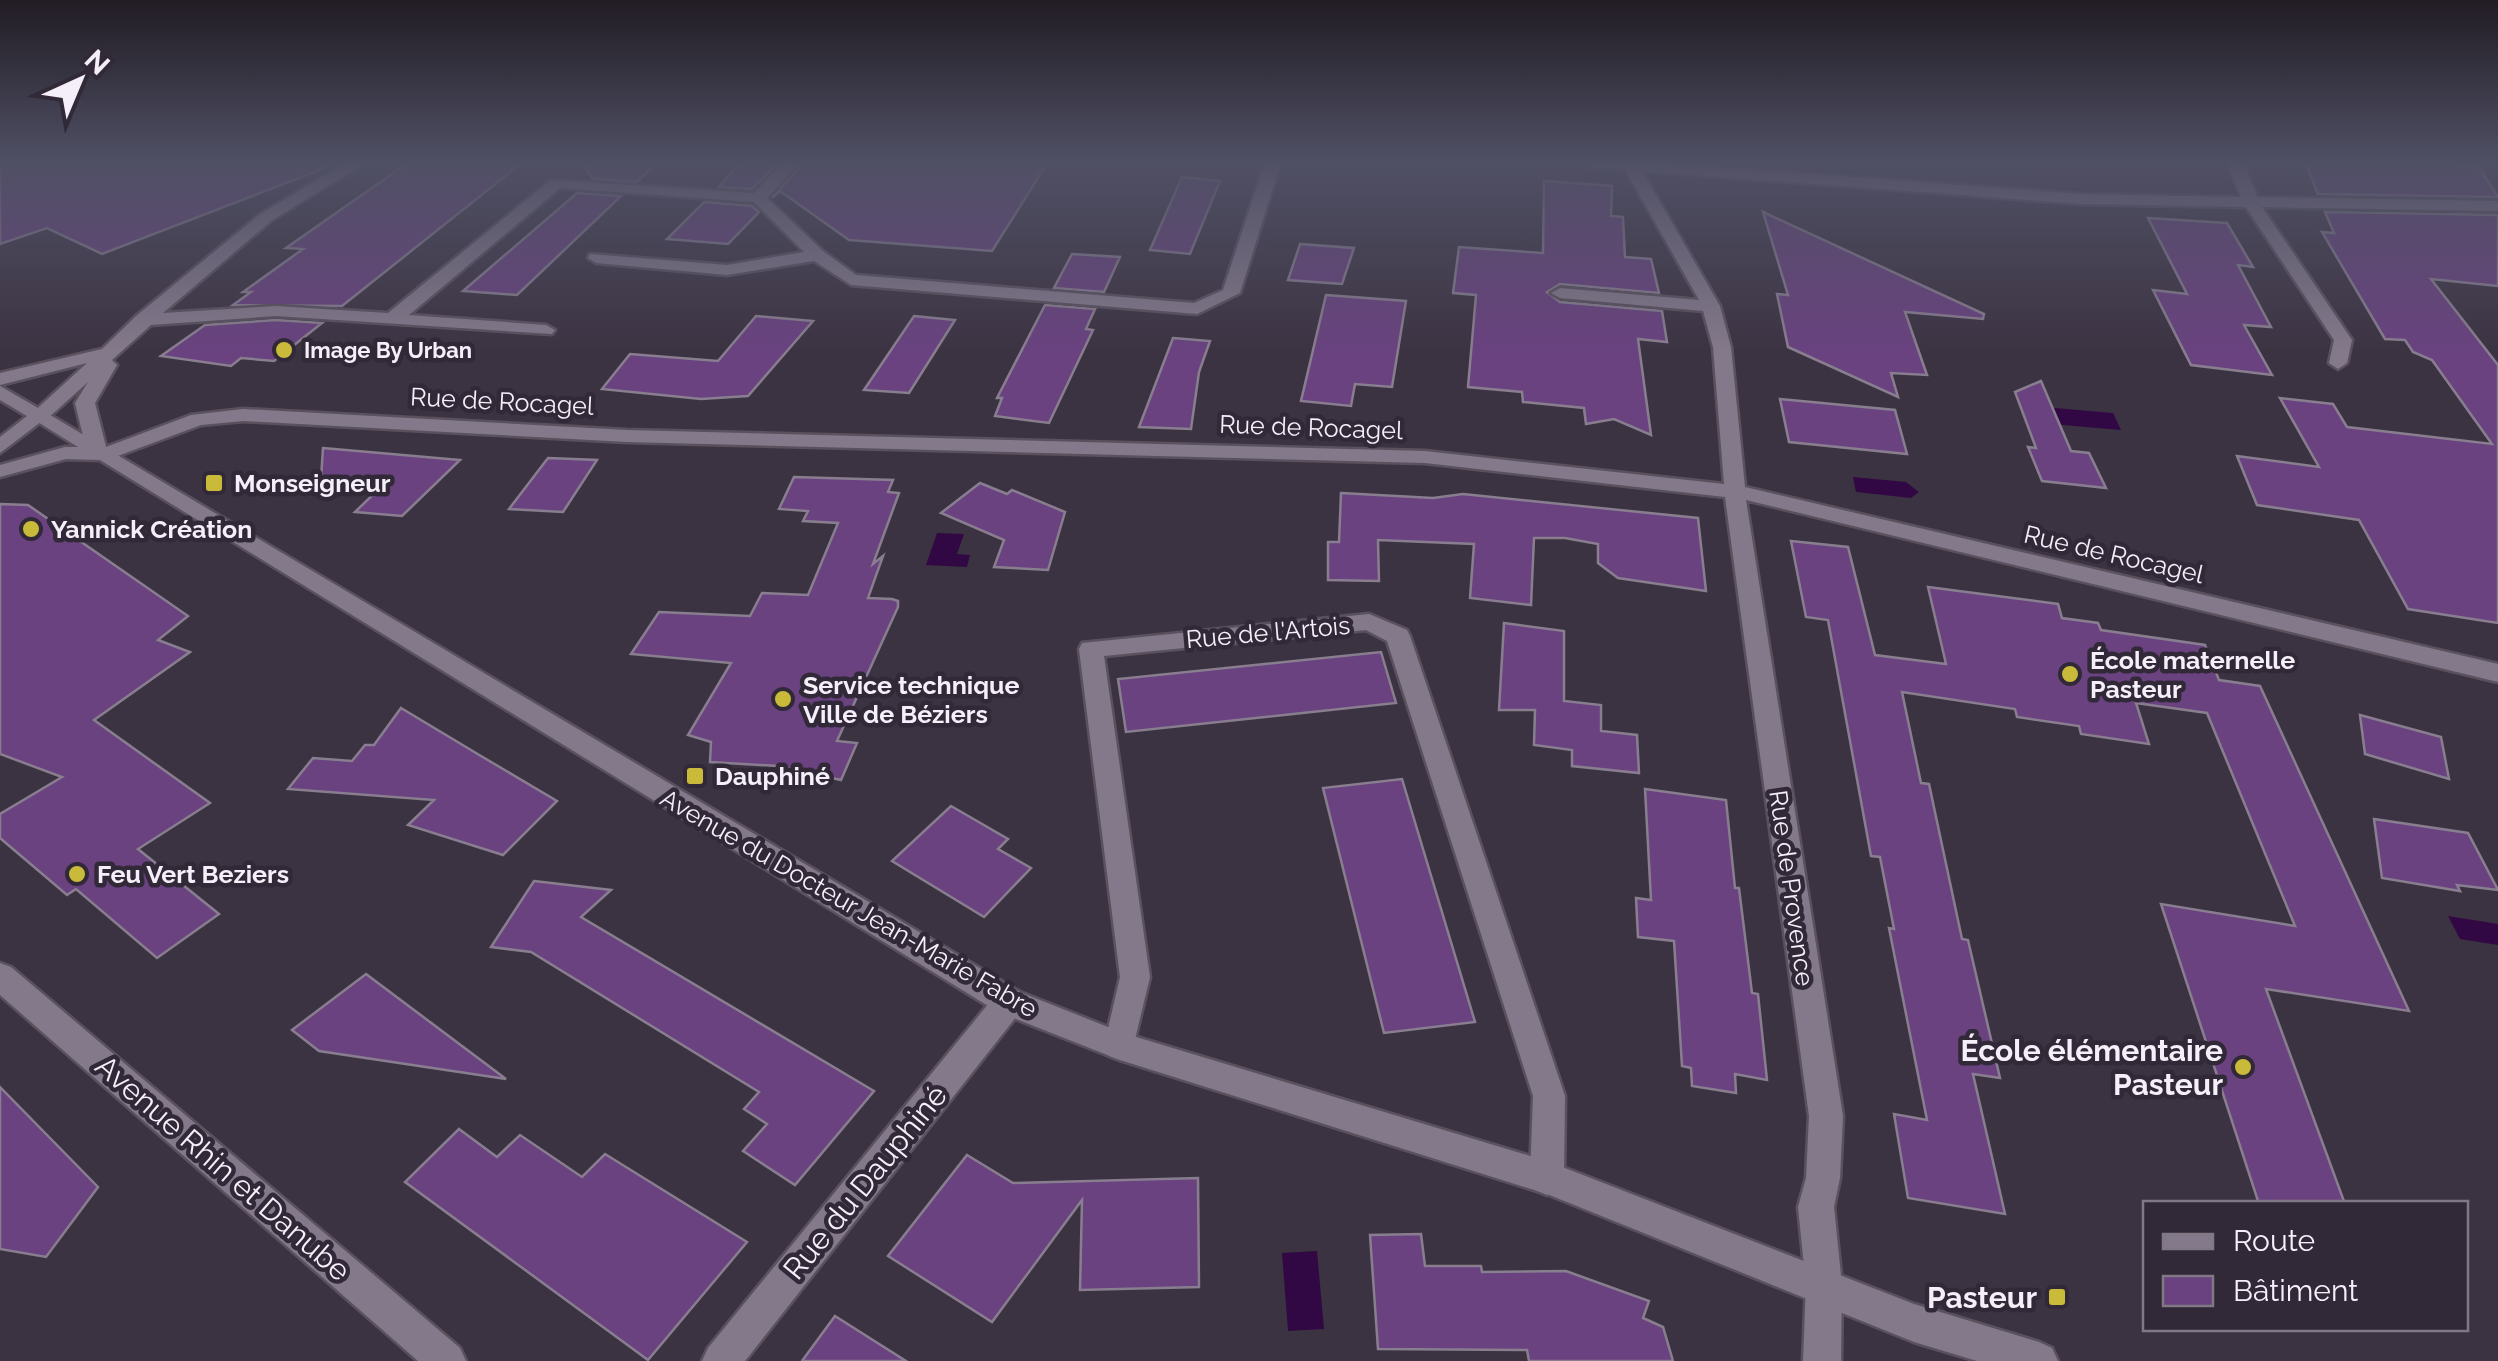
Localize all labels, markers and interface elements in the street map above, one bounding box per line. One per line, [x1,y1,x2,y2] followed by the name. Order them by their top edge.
[30,30,130,130] north arrow
[78,43,116,82] text: N
[304,337,472,363] place label: Image By Urban
[273,339,295,361] marker: Image By Urban
[409,381,595,421] street label: Rue de Rocagel
[1219,409,1404,445] street label: Rue de Rocagel
[234,468,391,498] place label: Monseigneur
[203,472,225,494] marker: Monseigneur
[51,514,252,544] place label: Yannick Création
[20,518,42,540] marker: Yannick Création
[2021,519,2207,589] street label: Rue de Rocagel
[1185,610,1351,654] street label: Rue de l'Artois
[2090,645,2295,704] place label: École maternelle Pasteur
[2059,663,2081,685] marker: École maternelle Pasteur
[803,670,1019,729] place label: Service technique Ville de Béziers
[772,688,794,710] marker: Service technique Ville de Béziers
[715,761,830,791] place label: Dauphiné
[684,765,706,787] marker: Dauphiné
[655,782,1043,1024] street label: Avenue du Docteur Jean-Marie Fabre
[1763,788,1821,988] street label: Rue de Provence
[97,859,289,889] place label: Feu Vert Beziers
[66,863,88,885] marker: Feu Vert Beziers
[1960,1033,2223,1102] place label: École élémentaire Pasteur
[89,1048,357,1288] street label: Avenue Rhin et Danube
[2232,1056,2254,1078] marker: École élémentaire Pasteur
[776,1078,954,1286] street label: Rue du Dauphiné
[2143,1201,2468,1331] legend
[2233,1223,2315,1258] text: Route
[2233,1273,2358,1308] text: Bâtiment
[1927,1280,2037,1315] place label: Pasteur
[2046,1286,2068,1308] marker: Pasteur

